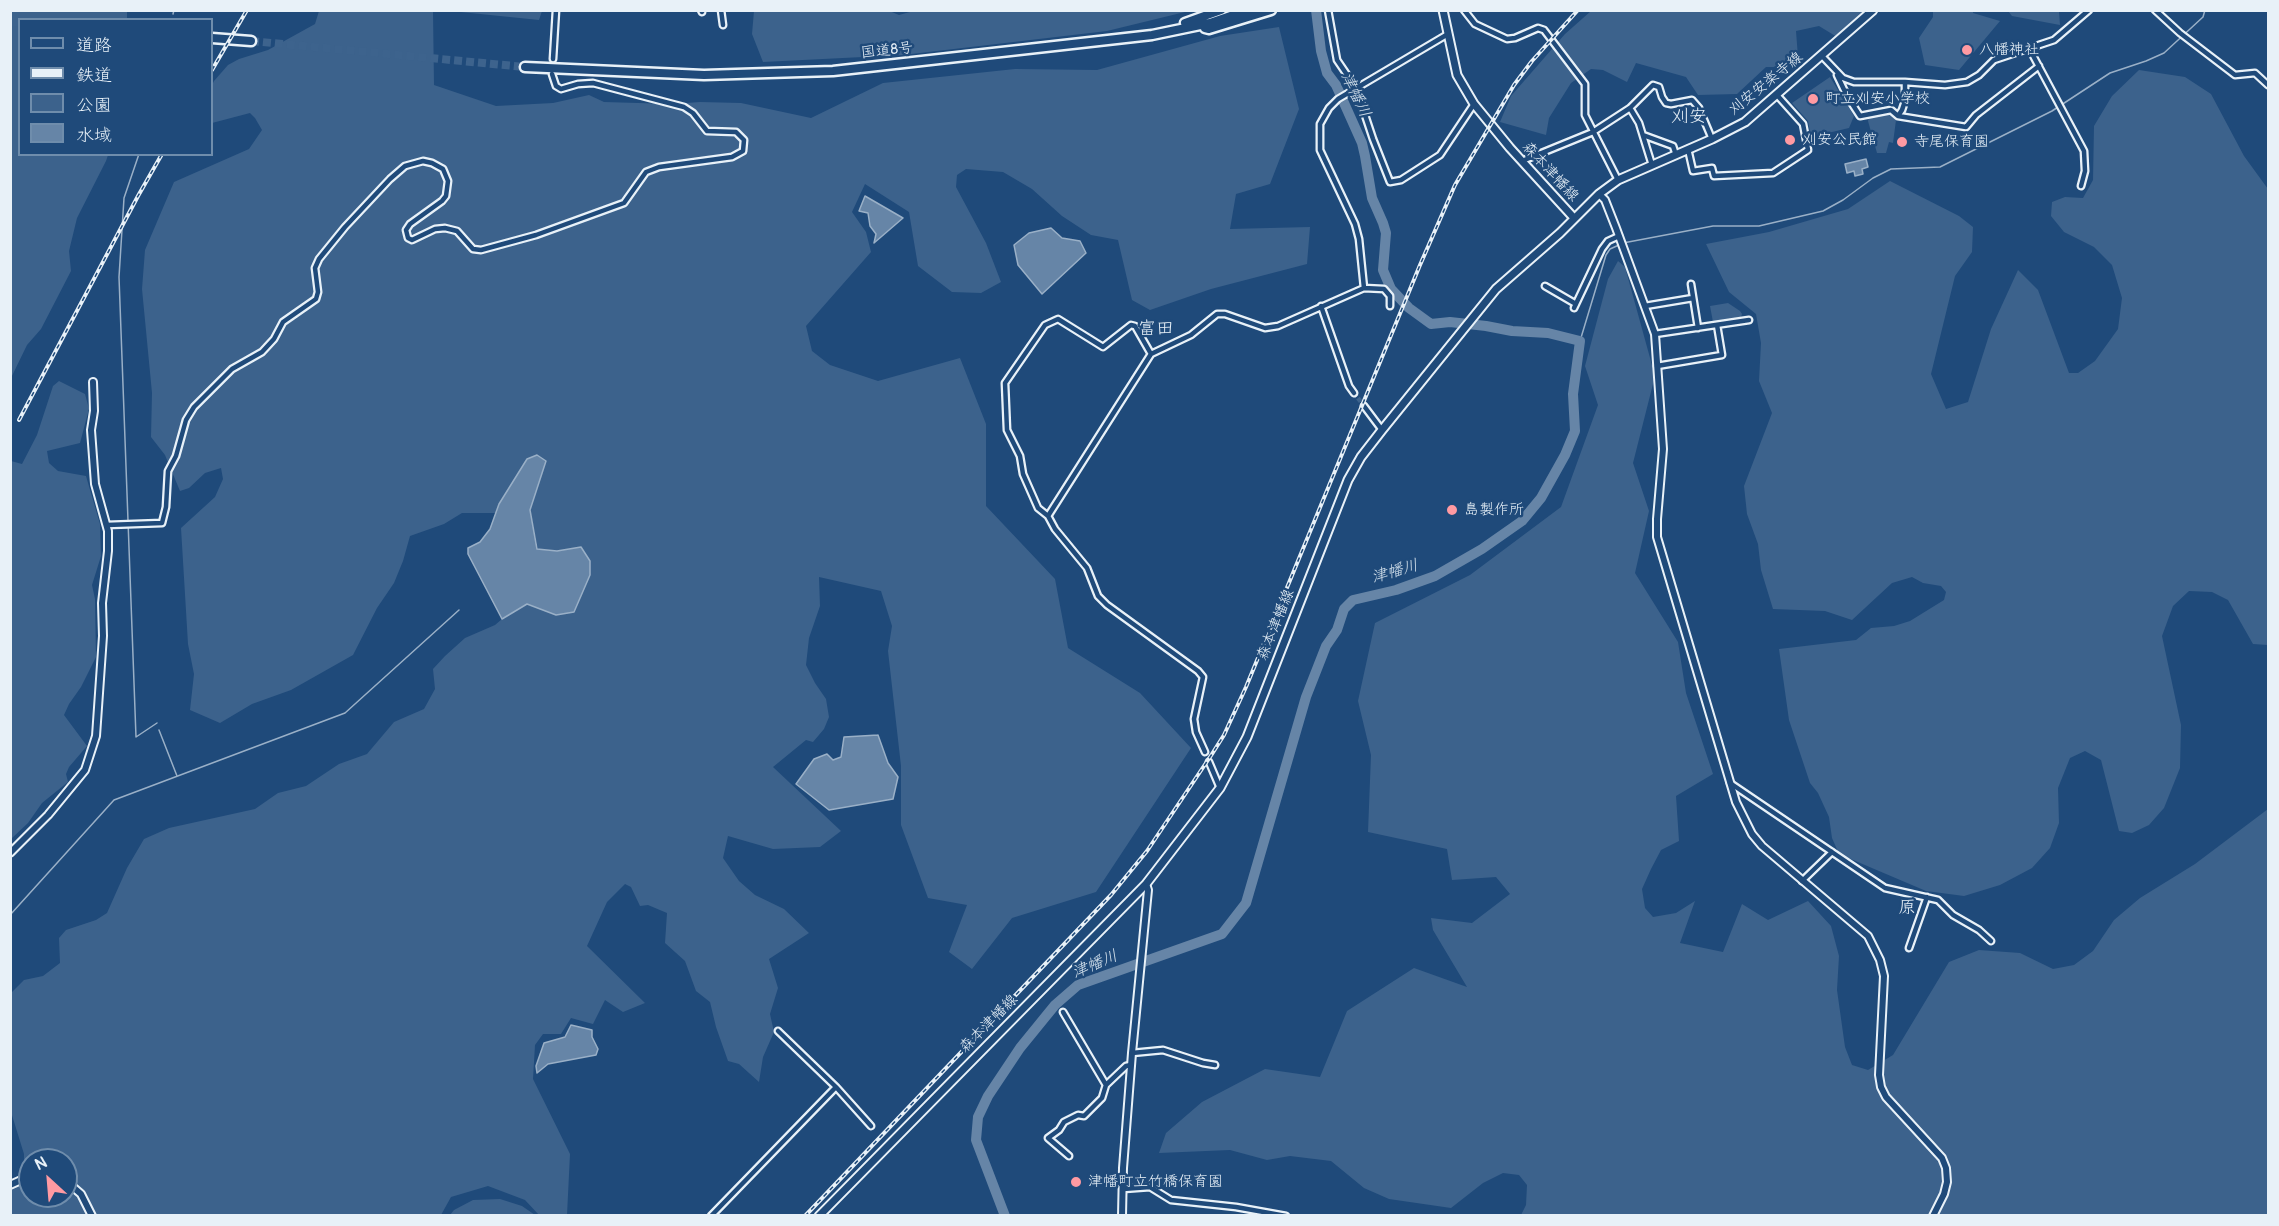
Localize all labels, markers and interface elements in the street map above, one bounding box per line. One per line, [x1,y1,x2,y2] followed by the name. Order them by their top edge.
[18,18,213,156] legend
[76,34,112,57] text: 道路
[860,39,914,63] street label: 国道8号
[1979,41,2039,59] place label: 八幡神社
[1960,43,1974,57] marker: 八幡神社
[1725,49,1807,119] street label: 刈安安楽寺線
[76,64,112,87] text: 鉄道
[1336,69,1374,121] water label: 津幡川
[1825,90,1930,108] place label: 町立刈安小学校
[1806,92,1820,106] marker: 町立刈安小学校
[76,94,112,117] text: 公園
[1671,106,1707,128] district label: 刈安
[76,124,112,147] text: 水域
[1802,131,1877,149] place label: 刈安公民館
[1783,133,1797,147] marker: 刈安公民館
[1914,133,1989,151] place label: 寺尾保育園
[1895,135,1909,149] marker: 寺尾保育園
[1518,138,1582,206] street label: 森本津幡線
[1138,318,1174,340] district label: 富田
[1464,501,1524,519] place label: 島製作所
[1445,503,1459,517] marker: 島製作所
[1369,556,1421,588] water label: 津幡川
[1254,587,1298,663] street label: 森本津幡線
[1898,897,1916,919] district label: 原
[1069,947,1121,983] water label: 津幡川
[956,991,1022,1057] street label: 森本津幡線
[18,1148,78,1208] north arrow
[32,1152,50,1175] text: N
[1088,1173,1223,1191] place label: 津幡町立竹橋保育園
[1069,1175,1083,1189] marker: 津幡町立竹橋保育園

